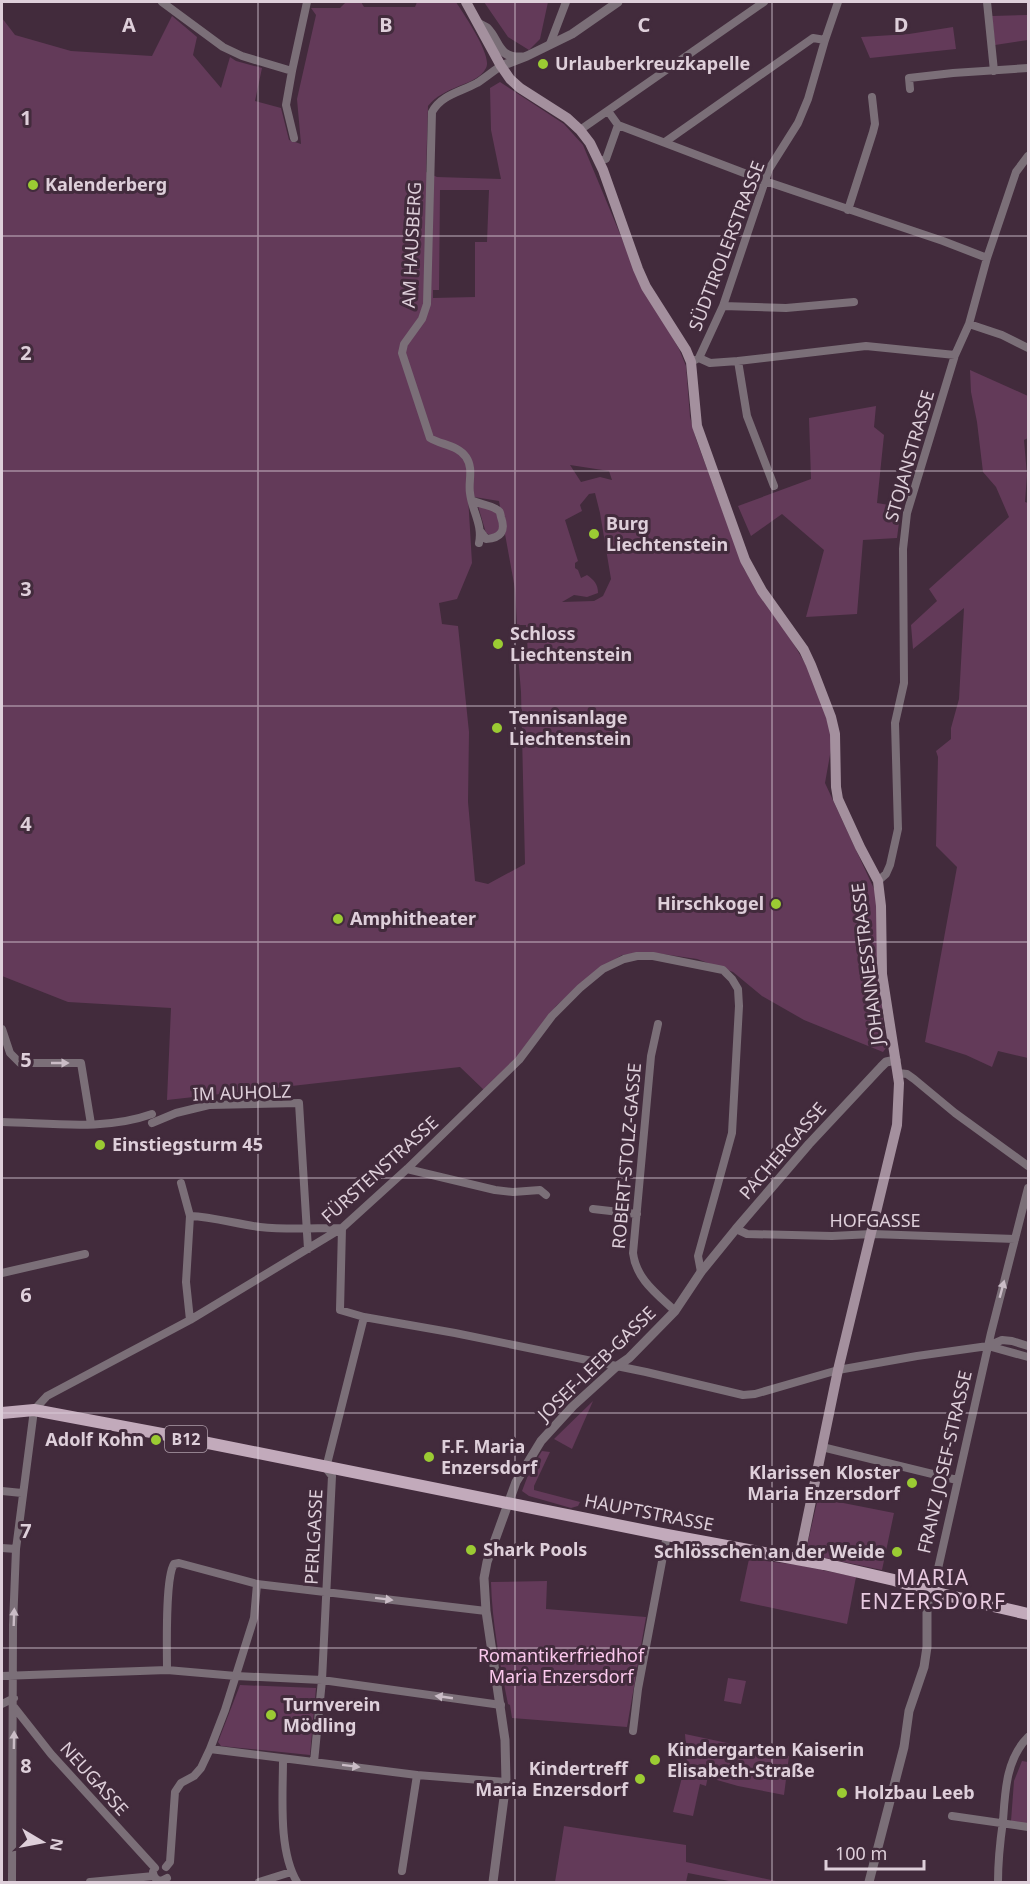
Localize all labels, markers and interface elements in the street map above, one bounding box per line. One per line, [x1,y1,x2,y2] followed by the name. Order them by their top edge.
[122,11,136,38] text: A
[379,11,393,38] text: B
[638,11,651,38] text: C
[894,11,908,38] text: D
[555,51,750,75] place label: Urlauberkreuzkapelle
[536,57,550,71] marker: Urlauberkreuzkapelle
[20,104,32,131] text: 1
[683,157,770,334] street label: SÜDTIROLERSTRASSE
[45,172,167,196] place label: Kalenderberg
[26,178,40,192] marker: Kalenderberg
[396,181,426,309] street label: AM HAUSBERG
[20,339,32,366] text: 2
[879,387,939,524] street label: STOJANSTRASSE
[606,511,728,556] place label: Burg Liechtenstein
[587,527,601,541] marker: Burg Liechtenstein
[20,575,32,602] text: 3
[510,621,632,666] place label: Schloss Liechtenstein
[491,637,505,651] marker: Schloss Liechtenstein
[509,705,631,750] place label: Tennisanlage Liechtenstein
[490,721,504,735] marker: Tennisanlage Liechtenstein
[20,810,32,837] text: 4
[845,882,889,1049] street label: JOHANNESSTRASSE
[657,891,764,915] place label: Hirschkogel
[769,897,783,911] marker: Hirschkogel
[350,906,476,930] place label: Amphitheater
[331,912,345,926] marker: Amphitheater
[20,1046,32,1073] text: 5
[51,1058,70,1068] one-way arrow
[606,1062,646,1250] street label: ROBERT-STOLZ-GASSE
[192,1078,292,1106] street label: IM AUHOLZ
[733,1097,831,1204] street label: PACHERGASSE
[316,1110,443,1228] street label: FÜRSTENSTRASSE
[112,1132,263,1156] place label: Einstiegsturm 45
[93,1138,107,1152] marker: Einstiegsturm 45
[829,1208,921,1232] street label: HOFGASSE
[998,1280,1008,1298] one-way arrow
[20,1281,32,1308] text: 6
[531,1301,661,1427] street label: JOSEF-LEEB-GASSE
[911,1368,977,1556] street label: FRANZ JOSEF-STRASSE
[165,1426,207,1452] road number: B12
[45,1427,144,1451] place label: Adolf Kohn
[149,1433,163,1447] marker: Adolf Kohn
[441,1434,538,1479] place label: F.F. Maria Enzersdorf
[422,1450,436,1464] marker: F.F. Maria Enzersdorf
[747,1460,901,1505] place label: Klarissen Kloster Maria Enzersdorf
[905,1476,919,1490] marker: Klarissen Kloster Maria Enzersdorf
[582,1488,716,1536] street label: HAUPTSTRASSE
[299,1489,327,1585] street label: PERLGASSE
[20,1517,32,1544] text: 7
[483,1537,587,1561] place label: Shark Pools
[654,1539,885,1563] place label: Schlösschen an der Weide
[464,1543,478,1557] marker: Shark Pools
[890,1545,904,1559] marker: Schlösschen an der Weide
[860,1563,1006,1615] district label: MARIA ENZERSDORF
[375,1595,394,1604] one-way arrow
[9,1608,18,1627] one-way arrow
[478,1643,645,1688] park label: Romantikerfriedhof Maria Enzersdorf
[283,1692,380,1737] place label: Turnverein Mödling
[434,1692,453,1701] one-way arrow
[264,1708,278,1722] marker: Turnverein Mödling
[9,1731,19,1750] one-way arrow
[55,1736,134,1820] street label: NEUGASSE
[667,1737,864,1782] place label: Kindergarten Kaiserin Elisabeth-Straße
[20,1752,32,1779] text: 8
[648,1753,662,1767] marker: Kindergarten Kaiserin Elisabeth-Straße
[475,1756,629,1801] place label: Kindertreff Maria Enzersdorf
[342,1762,361,1771] one-way arrow
[633,1772,647,1786] marker: Kindertreff Maria Enzersdorf
[854,1780,975,1804] place label: Holzbau Leeb
[835,1786,849,1800] marker: Holzbau Leeb
[12,1812,72,1872] north arrow
[826,1833,924,1871] scale bar
[45,1836,69,1853] text: N
[835,1841,887,1865] text: 100 m

